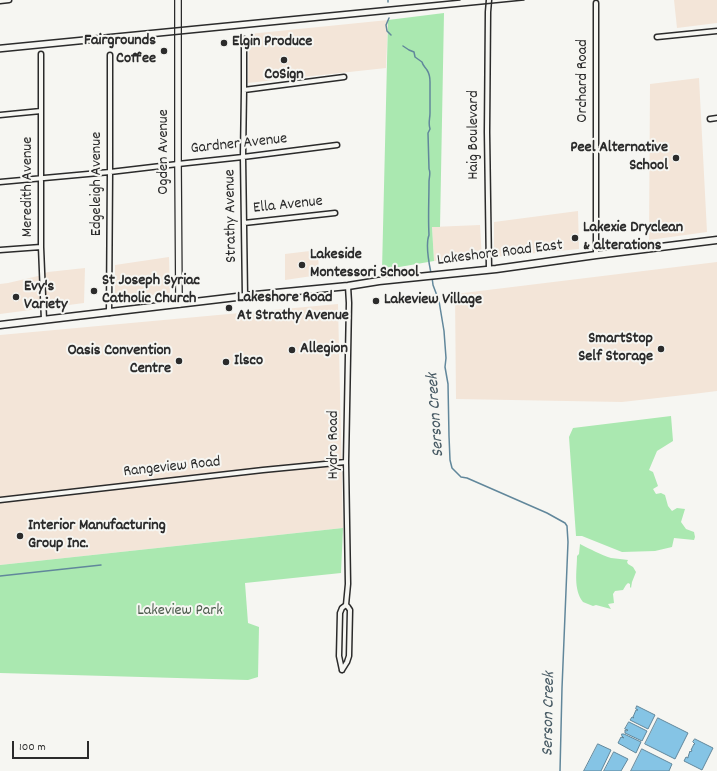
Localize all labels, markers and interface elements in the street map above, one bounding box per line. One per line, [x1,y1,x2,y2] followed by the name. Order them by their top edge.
[84,32,156,70] place label: Fairgrounds Coffee
[232,33,312,53] place label: Elgin Produce
[219,38,229,48] marker: Elgin Produce
[574,39,594,123] street label: Orchard Road
[159,46,169,56] marker: Fairgrounds Coffee
[279,55,289,65] marker: CoSign
[264,66,304,86] place label: CoSign
[465,90,485,180] street label: Haig Boulevard
[155,109,175,195] street label: Ogden Avenue
[190,130,288,160] street label: Gardner Avenue
[88,132,108,236] street label: Edgeleigh Avenue
[19,137,39,237] street label: Meredith Avenue
[570,139,668,177] place label: Peel Alternative School
[671,153,681,163] marker: Peel Alternative School
[222,169,242,263] street label: Strathy Avenue
[252,193,324,219] street label: Ella Avenue
[583,219,683,257] place label: Lakexie Dryclean & alterations
[570,233,580,243] marker: Lakexie Dryclean & alterations
[436,237,564,271] street label: Lakeshore Road East
[310,246,419,284] place label: Lakeside Montessori School
[297,260,307,270] marker: Lakeside Montessori School
[102,272,200,310] place label: St Joseph Syriac Catholic Church
[24,278,67,316] place label: Evy's Variety
[89,286,99,296] marker: St Joseph Syriac Catholic Church
[237,289,349,327] place label: Lakeshore Road At Strathy Avenue
[384,291,482,311] place label: Lakeview Village
[11,292,21,302] marker: Evy's Variety
[371,296,381,306] marker: Lakeview Village
[224,303,234,313] marker: Lakeshore Road At Strathy Avenue
[578,330,653,368] place label: SmartStop Self Storage
[300,340,348,360] place label: Allegion
[67,342,171,380] place label: Oasis Convention Centre
[656,344,666,354] marker: SmartStop Self Storage
[287,345,297,355] marker: Allegion
[234,352,263,372] place label: Ilsco
[174,356,184,366] marker: Oasis Convention Centre
[221,357,231,367] marker: Ilsco
[424,372,450,458] water label: Serson Creek
[325,411,345,479] street label: Hydro Road
[123,453,221,483] street label: Rangeview Road
[28,517,166,555] place label: Interior Manufacturing Group Inc.
[15,531,25,541] marker: Interior Manufacturing Group Inc.
[137,602,223,622] park label: Lakeview Park
[539,672,561,756] water label: Serson Creek
[14,733,91,759] scale bar
[19,739,46,756] text: 100 m

